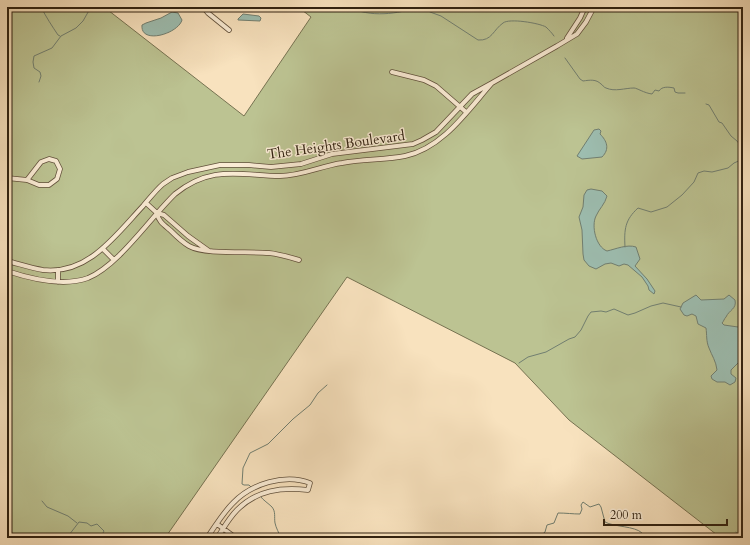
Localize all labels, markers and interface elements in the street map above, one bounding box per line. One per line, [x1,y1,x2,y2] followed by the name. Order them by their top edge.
[266,126,407,164] street label: The Heights Boulevard
[604,501,727,527] scale bar
[610,507,643,523] text: 200 m

